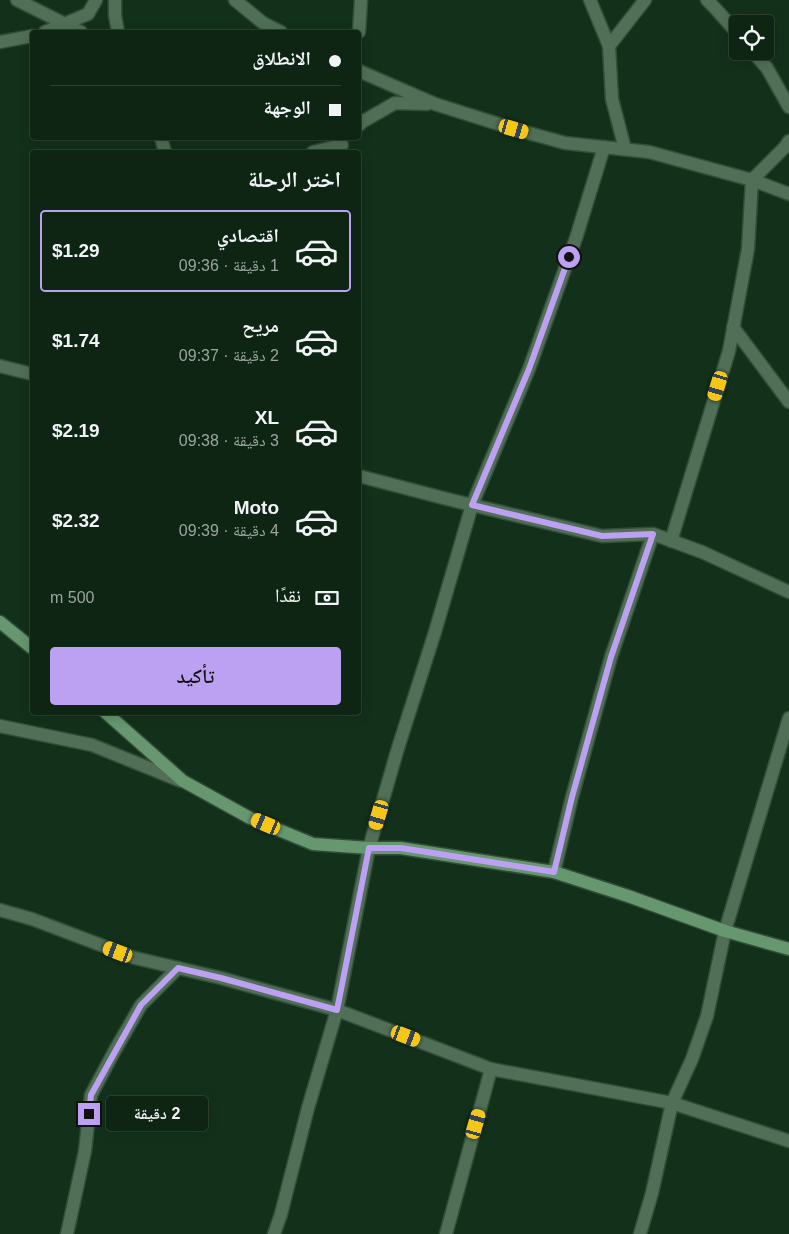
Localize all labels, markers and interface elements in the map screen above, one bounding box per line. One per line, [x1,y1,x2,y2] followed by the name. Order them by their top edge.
[729,15,774,60] map controls
[729,15,774,60] button: locate
[252,48,311,69] text: الانطلاق
[263,97,311,118] text: الوجهة
[497,118,530,140] car
[248,167,341,192] text: اختر الرحلة
[217,225,279,246] text: اقتصادي
[294,229,339,274] icon: car
[52,240,100,261] text: $1.29
[558,246,580,268] route start
[179,257,279,274] text: 1 دقيقة · 09:36
[242,315,279,336] text: مريح
[294,319,339,364] icon: car
[52,330,100,351] text: $1.74
[179,347,279,364] text: 2 دقيقة · 09:37
[706,369,729,403] car
[255,407,279,428] text: XL
[294,409,339,454] icon: car
[52,420,100,441] text: $2.19
[179,432,279,449] text: 3 دقيقة · 09:38
[234,497,279,518] text: Moto
[294,499,339,544] icon: car
[52,510,100,531] text: $2.32
[179,522,279,539] text: 4 دقيقة · 09:39
[313,584,341,612] icon: cash
[275,585,301,606] text: نقدًا
[50,589,94,606] text: 500 m
[50,647,341,705] button: تأكيد
[367,799,390,831] car
[249,811,282,837] car
[101,940,134,964] car
[389,1024,422,1048] car
[106,1096,209,1132] callout: 2 دقيقة
[78,1103,100,1125] route end
[134,1105,180,1122] text: 2 دقيقة
[464,1108,487,1140] car

